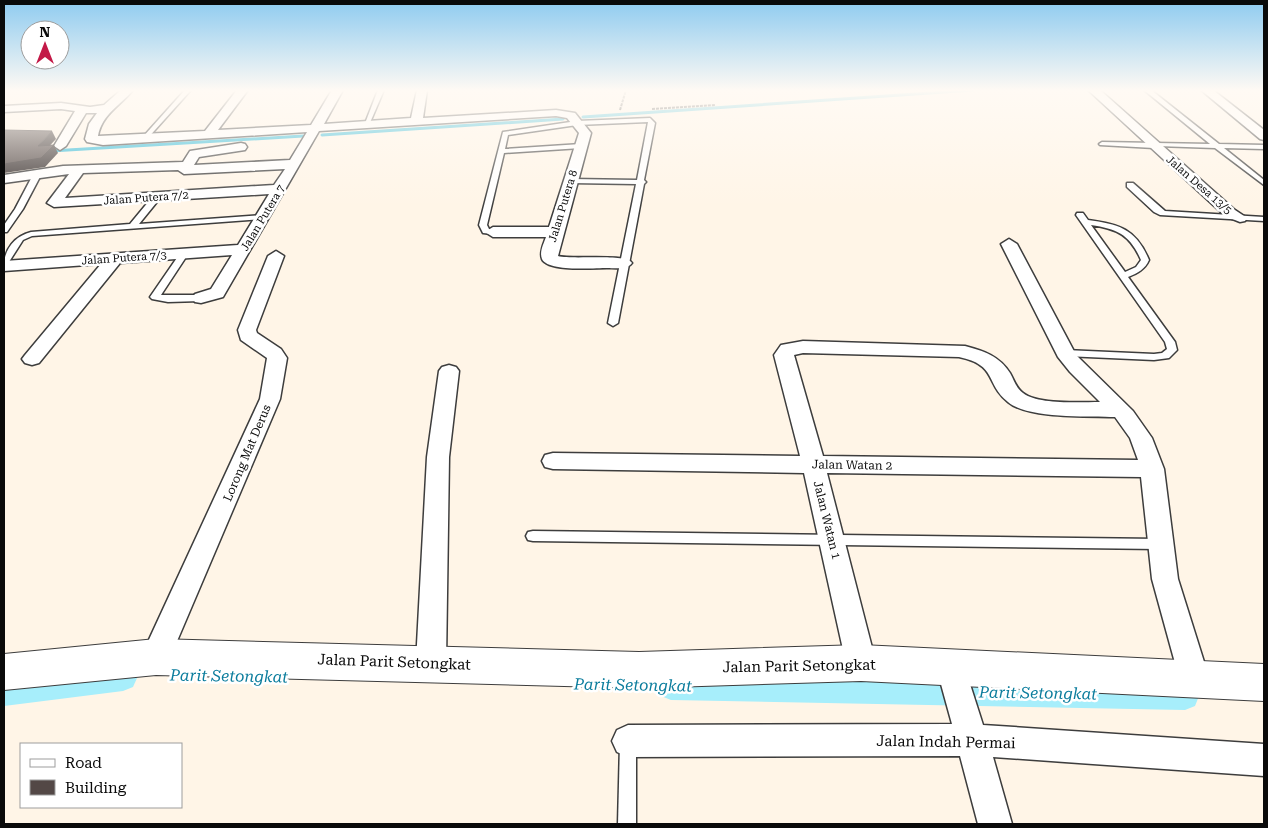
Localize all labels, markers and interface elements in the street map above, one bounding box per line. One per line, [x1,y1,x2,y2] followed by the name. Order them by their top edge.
[20,20,70,70] north arrow
[40,24,51,40] text: N
[1164,153,1234,217] street label: Jalan Desa 13/5
[546,168,580,244] street label: Jalan Putera 8
[238,183,288,253] street label: Jalan Putera 7
[103,189,189,207] street label: Jalan Putera 7/2
[81,249,167,267] street label: Jalan Putera 7/3
[220,402,274,504] street label: Lorong Mat Derus
[812,457,893,473] street label: Jalan Watan 2
[810,479,844,561] street label: Jalan Watan 1
[317,650,471,674] street label: Jalan Parit Setongkat
[722,656,876,676] street label: Jalan Parit Setongkat
[169,665,288,687] water label: Parit Setongkat
[573,674,692,696] water label: Parit Setongkat
[978,682,1097,704] water label: Parit Setongkat
[876,732,1016,752] street label: Jalan Indah Permai
[20,743,182,808] legend
[65,754,102,772] text: Road
[65,779,127,797] text: Building

